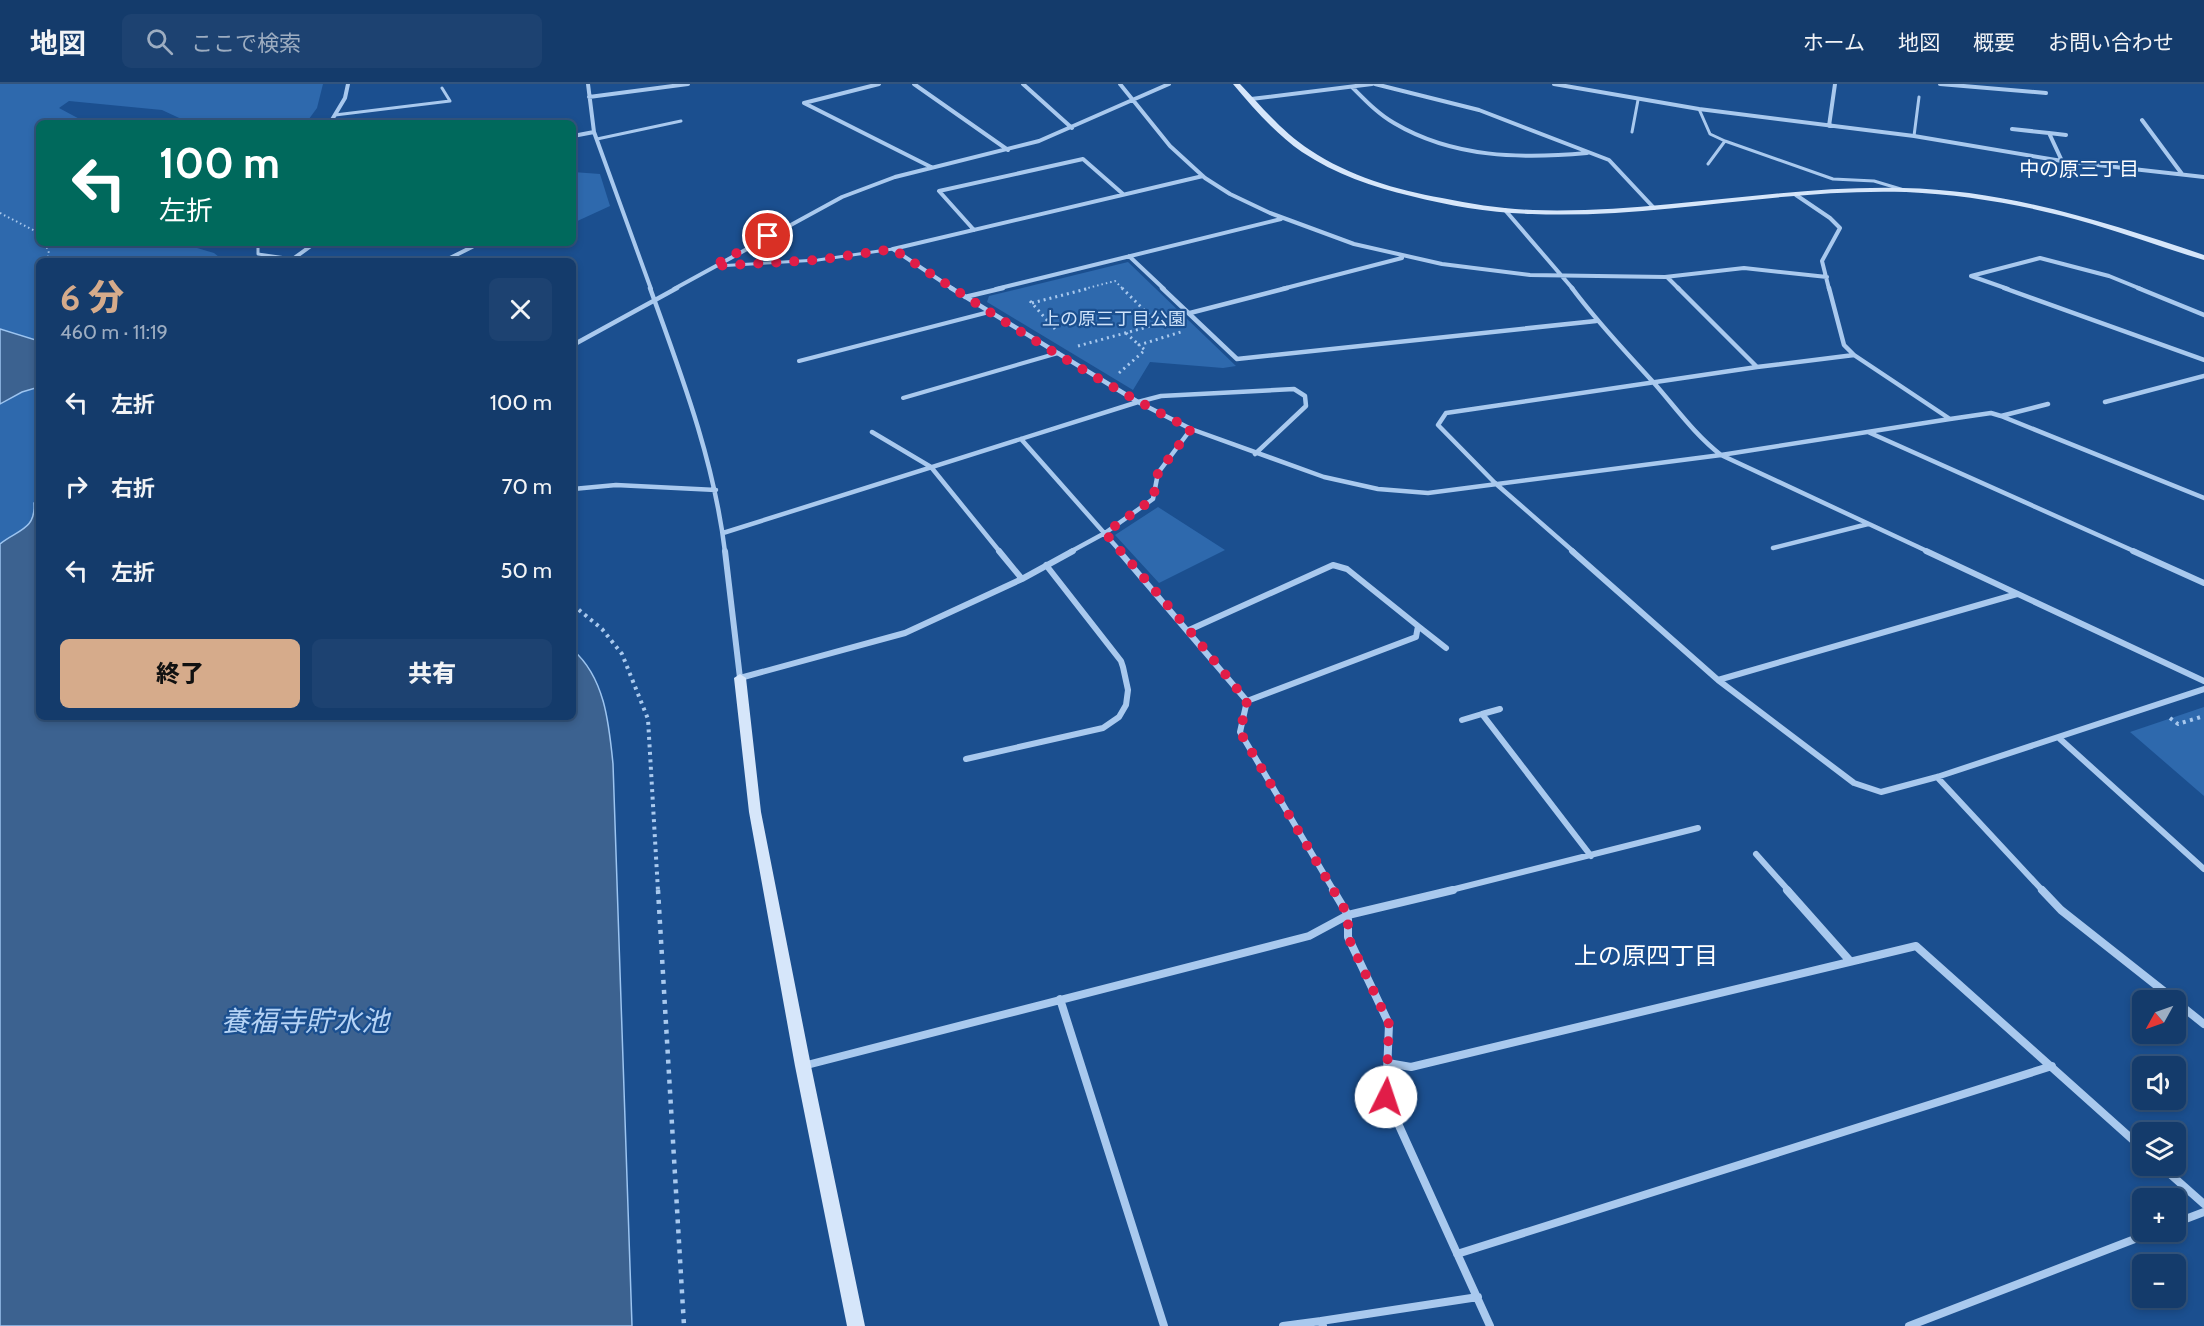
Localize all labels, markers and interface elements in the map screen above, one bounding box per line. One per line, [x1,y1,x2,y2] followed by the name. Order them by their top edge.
[122,14,542,68] search box
[143,25,176,58] icon: search
[30,26,86,60] text: 地図
[191,30,301,57] text: ここで検索
[1803,30,1865,55] text: ホーム
[1898,30,1940,55] text: 地図
[1973,30,2015,55] text: 概要
[2048,30,2174,55] text: お問い合わせ
[159,137,280,189] text: 100 m
[60,144,138,222] icon: left
[2019,157,2139,181] district label: 中の原三丁目
[159,194,213,227] text: 左折
[742,210,793,261] pin
[751,219,784,252] icon: arrive
[60,275,124,319] text: 6 分
[489,278,552,341] button: close
[1042,308,1186,330] park label: 上の原三丁目公園
[60,320,168,344] text: 460 m · 11:19
[60,386,93,419] icon: left
[490,389,552,416] text: 100 m
[111,391,155,418] text: 左折
[60,470,93,503] icon: right
[502,473,552,500] text: 70 m
[111,475,155,502] text: 右折
[60,554,93,587] icon: left
[500,557,552,584] text: 50 m
[111,559,155,586] text: 左折
[60,639,300,708] button: 終了
[312,639,552,708] button: 共有
[1574,941,1718,970] district label: 上の原四丁目
[2132,990,2186,1044] north arrow
[2132,990,2186,1308] map controls
[221,1004,392,1038] water label: 養福寺貯水池
[2132,1056,2186,1110] button: sound
[1354,1065,1418,1129] position arrow
[2132,1122,2186,1176] button: layers
[2132,1188,2186,1242] button: +
[2132,1254,2186,1308] button: −

